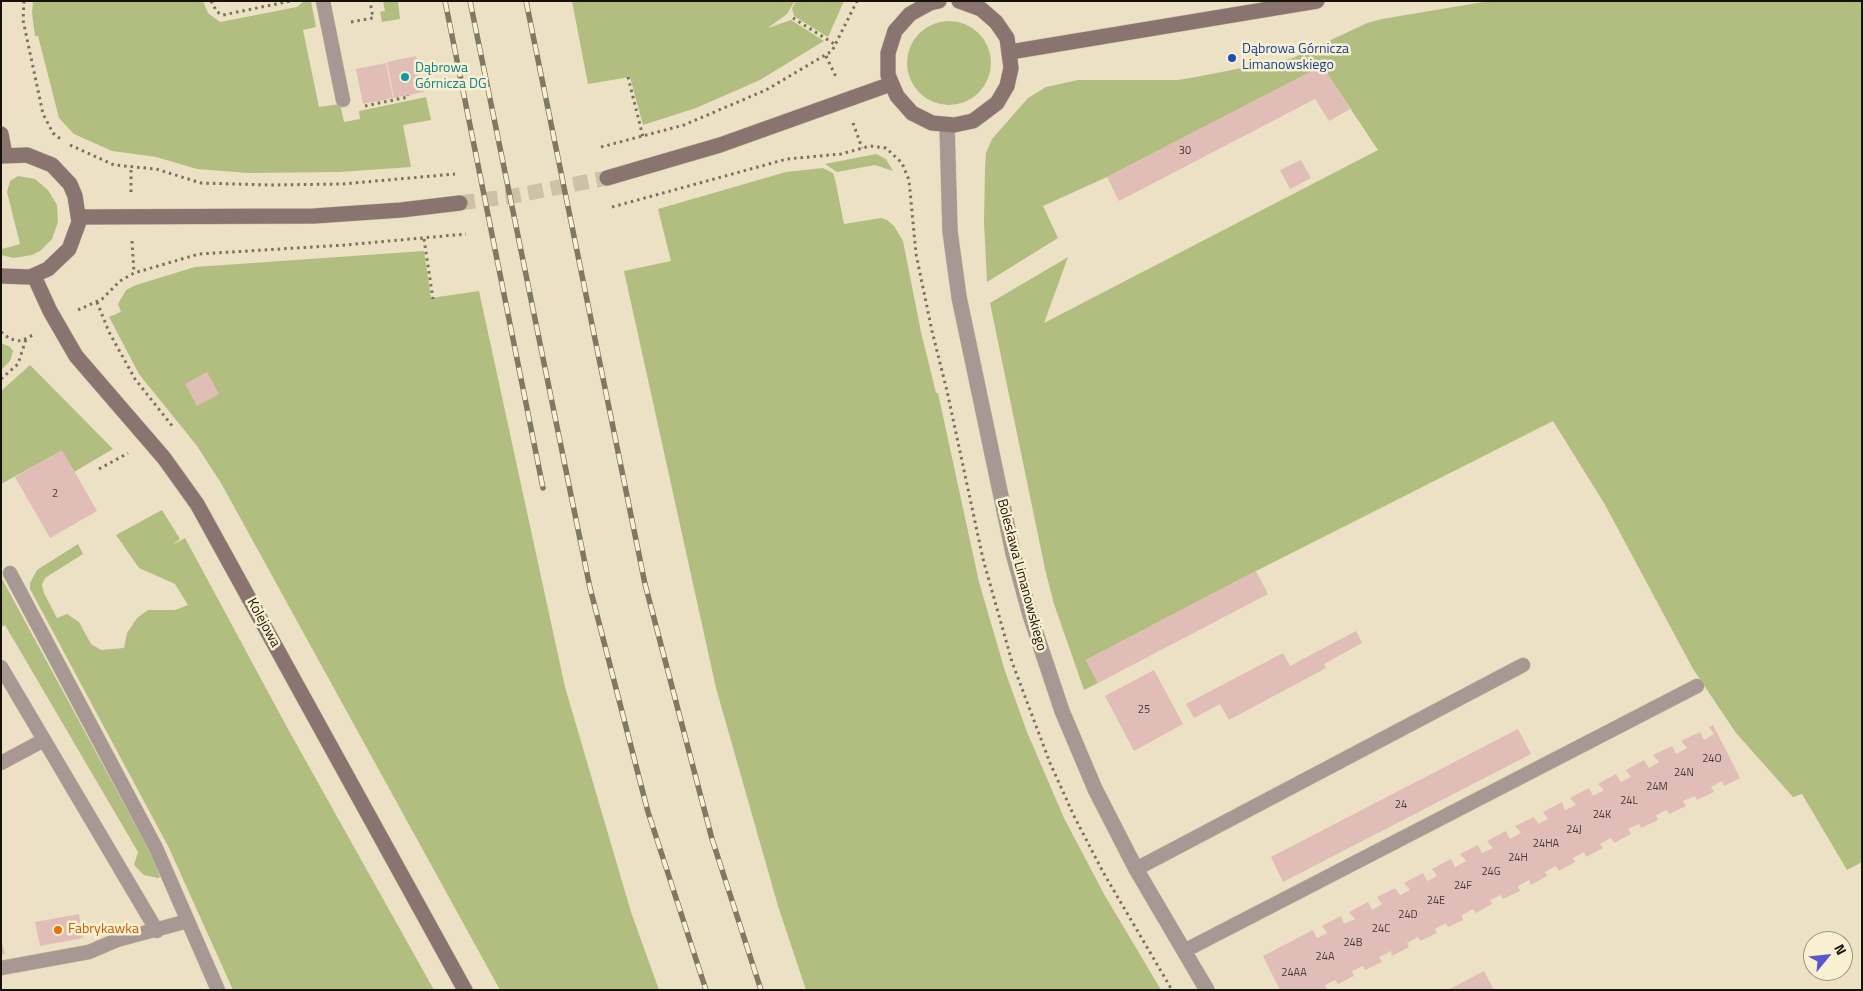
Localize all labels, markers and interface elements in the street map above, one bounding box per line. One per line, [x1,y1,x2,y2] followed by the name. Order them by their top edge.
[1242,42,1349,74] place label: Dąbrowa Górnicza Limanowskiego
[1226,52,1238,64] marker: Dąbrowa Górnicza Limanowskiego
[415,61,487,94] place label: Dąbrowa Górnicza DG
[399,71,411,83] marker: Dąbrowa Górnicza DG
[1179,144,1191,158] house number: 30
[52,487,58,501] house number: 2
[993,497,1049,653] street label: Bolesława Limanowskiego
[243,596,283,650] street label: Kolejowa
[1138,703,1150,717] house number: 25
[1702,752,1722,766] house number: 24O
[1674,766,1694,780] house number: 24N
[1646,780,1668,794] house number: 24M
[1620,794,1638,808] house number: 24L
[1395,798,1407,812] house number: 24
[1593,808,1611,822] house number: 24K
[1566,823,1582,837] house number: 24J
[1533,837,1559,851] house number: 24HA
[1508,851,1528,865] house number: 24H
[1481,865,1501,879] house number: 24G
[1454,879,1472,893] house number: 24F
[1427,894,1445,908] house number: 24E
[1398,908,1418,922] house number: 24D
[68,922,139,938] place label: Fabrykawka
[1372,922,1390,936] house number: 24C
[52,924,64,936] marker: Fabrykawka
[1803,931,1853,981] north arrow
[1343,936,1363,950] house number: 24B
[1829,940,1852,958] text: N
[1316,950,1334,964] house number: 24A
[1281,966,1307,980] house number: 24AA

